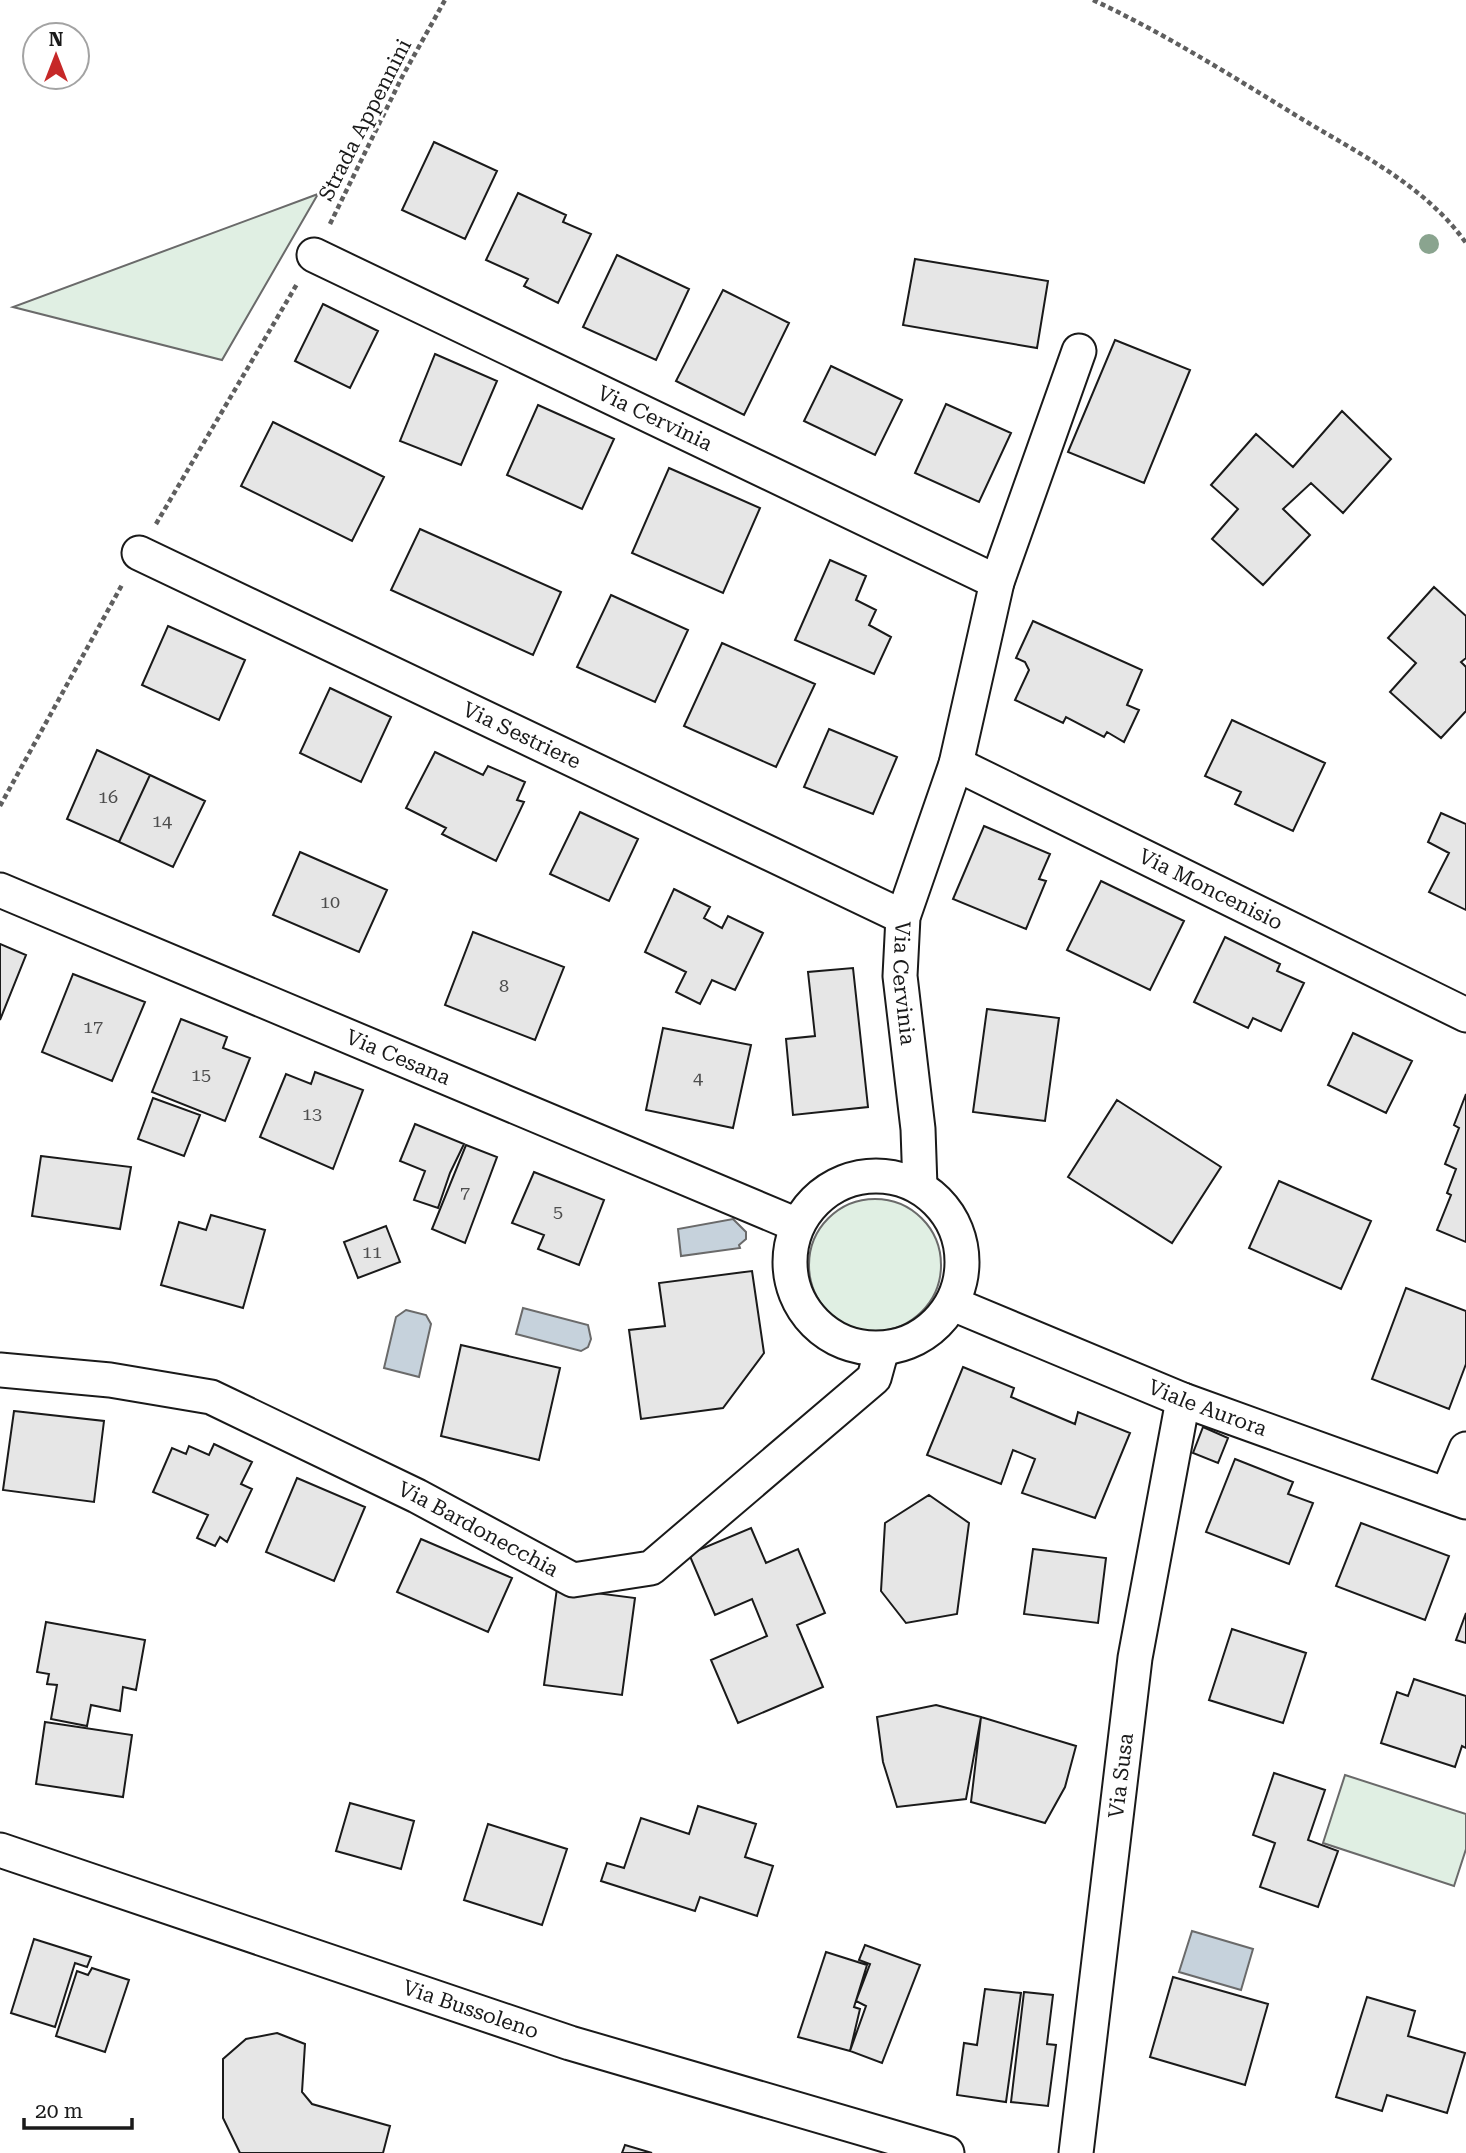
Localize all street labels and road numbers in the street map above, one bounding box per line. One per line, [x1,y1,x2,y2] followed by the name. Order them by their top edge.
[314,35,416,205] street label: Strada Appennini
[594,381,717,456] street label: Via Cervinia
[459,697,585,774] street label: Via Sestriere
[1135,844,1287,935] street label: Via Moncenisio
[888,920,920,1047] street label: Via Cervinia
[342,1025,455,1090] street label: Via Cesana
[1145,1375,1271,1441] street label: Viale Aurora
[394,1477,563,1582] street label: Via Bardonecchia
[1104,1731,1138,1820] street label: Via Susa
[400,1975,542,2044] street label: Via Bussoleno

